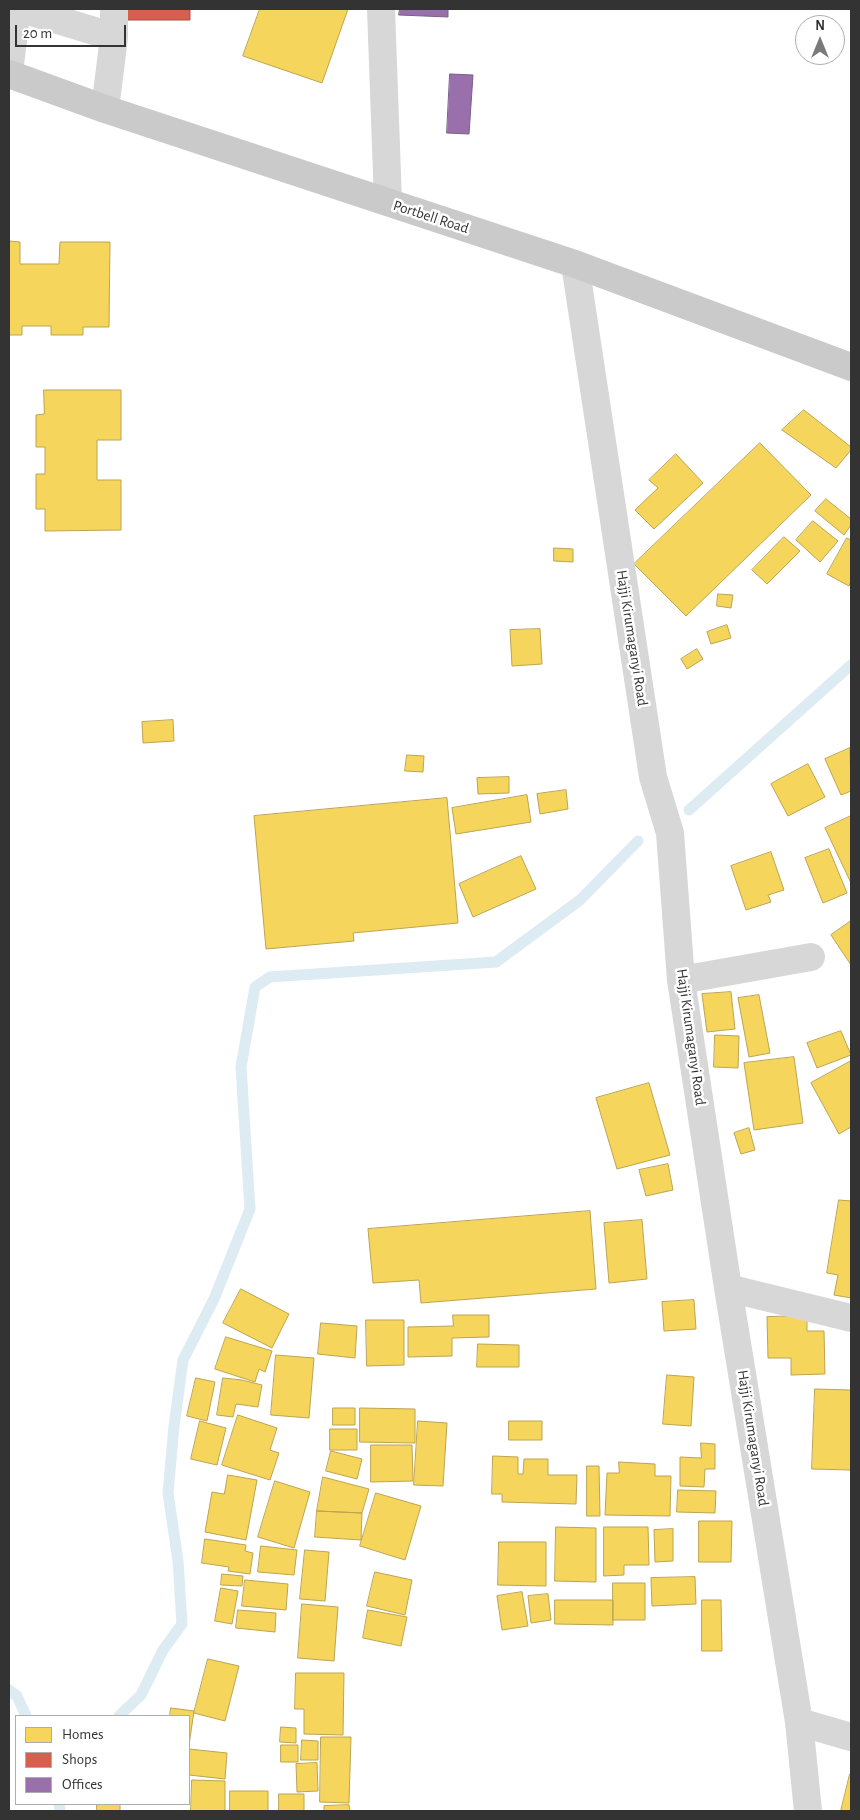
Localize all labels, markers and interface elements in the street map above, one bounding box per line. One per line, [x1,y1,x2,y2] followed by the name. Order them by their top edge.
[18,15,129,47] scale bar
[795,15,845,65] north arrow
[815,19,825,33] text: N
[23,26,52,41] text: 20 m
[391,196,471,238] street label: Portbell Road
[612,569,652,707] street label: Hajji Kirumaganyi Road
[673,968,709,1106] street label: Hajji Kirumaganyi Road
[733,1369,773,1507] street label: Hajji Kirumaganyi Road
[15,1715,190,1805] legend
[62,1727,104,1742] text: Homes
[62,1752,97,1767] text: Shops
[62,1777,103,1792] text: Offices

